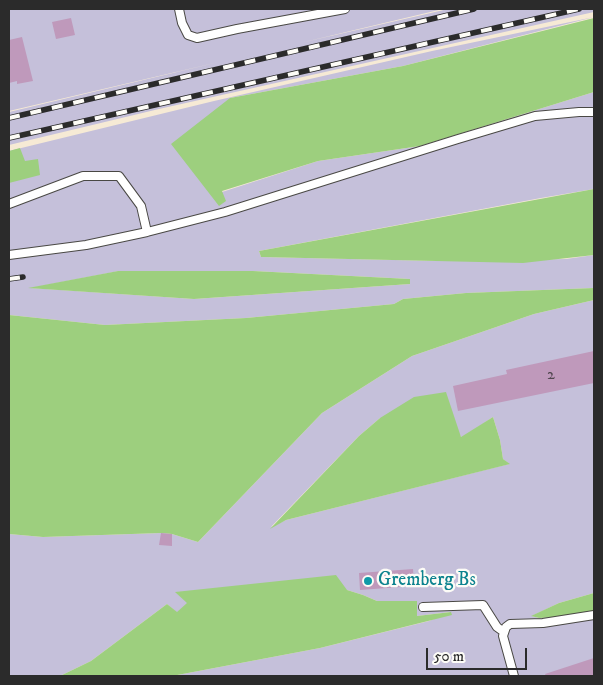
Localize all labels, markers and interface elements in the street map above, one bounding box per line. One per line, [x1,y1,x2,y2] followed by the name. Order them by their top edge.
[547,366,555,386] house number: 2
[378,570,476,592] place label: Gremberg Bs
[362,575,374,587] marker: Gremberg Bs
[428,638,529,670] scale bar
[434,647,464,666] text: 50 m

